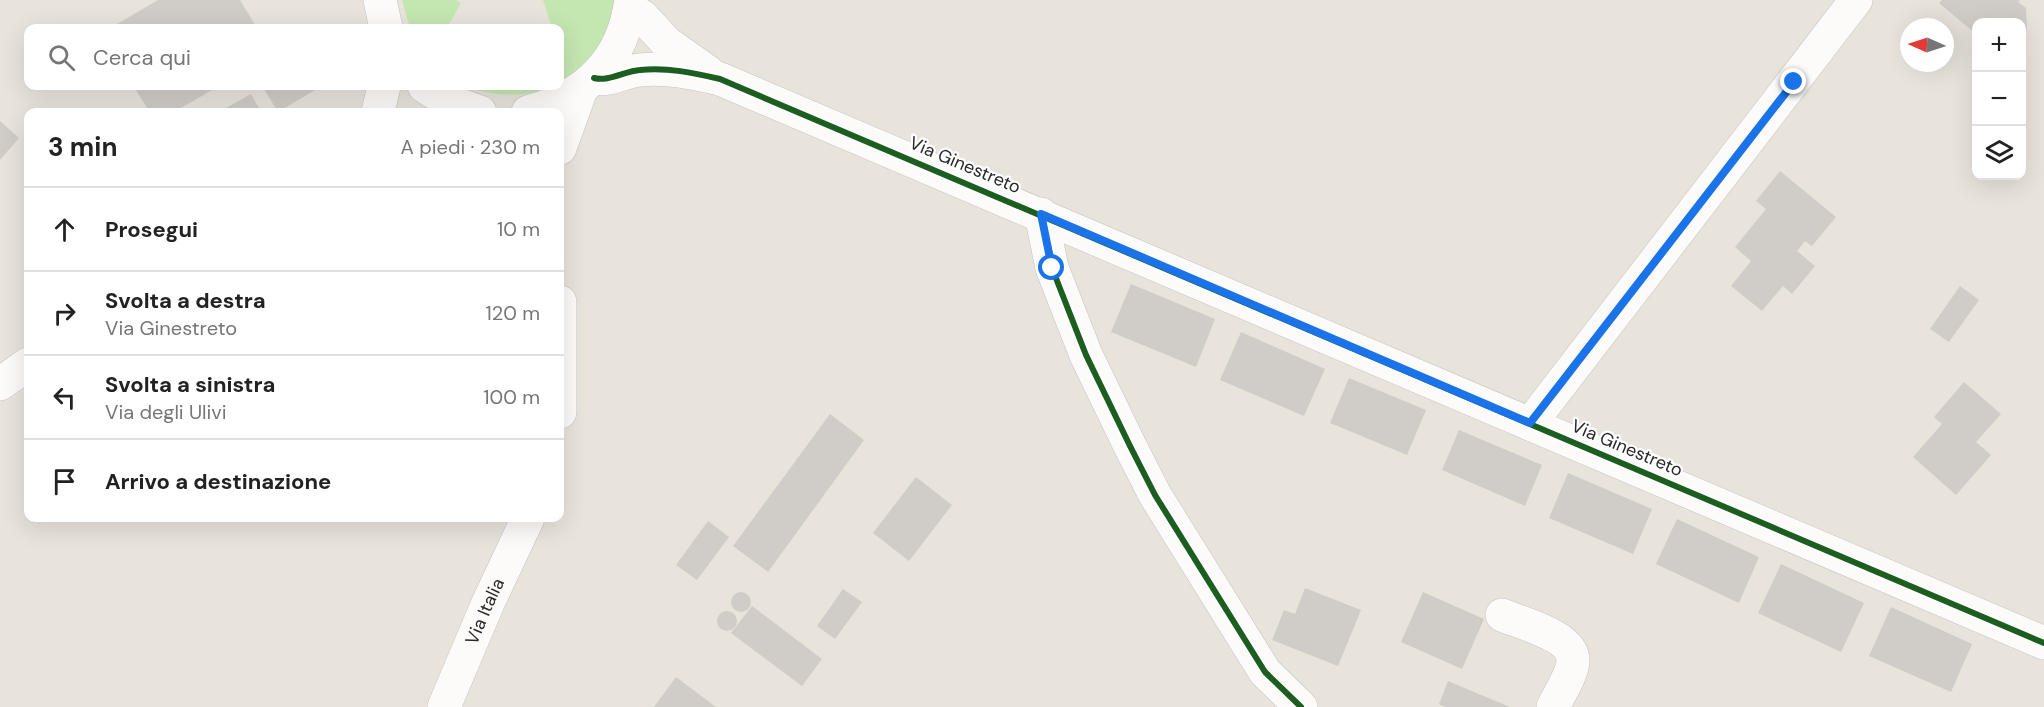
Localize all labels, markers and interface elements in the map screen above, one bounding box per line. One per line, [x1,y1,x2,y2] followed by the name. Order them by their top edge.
[1900,18,1954,72] north arrow
[1972,18,2026,180] map controls
[1972,18,2026,72] button: +
[24,24,564,90] search box
[45,41,78,74] icon: search
[93,43,191,72] text: Cerca qui
[1780,68,1806,94] route end
[1972,72,2026,126] button: −
[1972,126,2026,180] button: layers
[48,130,117,164] text: 3 min
[906,131,1024,199] street label: Via Ginestreto
[401,134,540,160] text: A piedi · 230 m
[48,213,81,246] icon: ahead
[105,215,198,244] text: Prosegui
[497,216,540,242] text: 10 m
[1038,254,1064,280] route start
[105,286,266,315] text: Svolta a destra
[48,297,81,330] icon: right
[486,300,540,326] text: 120 m
[105,315,237,341] text: Via Ginestreto
[105,370,275,399] text: Svolta a sinistra
[48,381,81,414] icon: left
[483,384,540,410] text: 100 m
[105,399,227,425] text: Via degli Ulivi
[1568,414,1686,482] street label: Via Ginestreto
[48,465,81,498] icon: arrive
[105,467,331,496] text: Arrivo a destinazione
[460,574,510,648] street label: Via Italia

